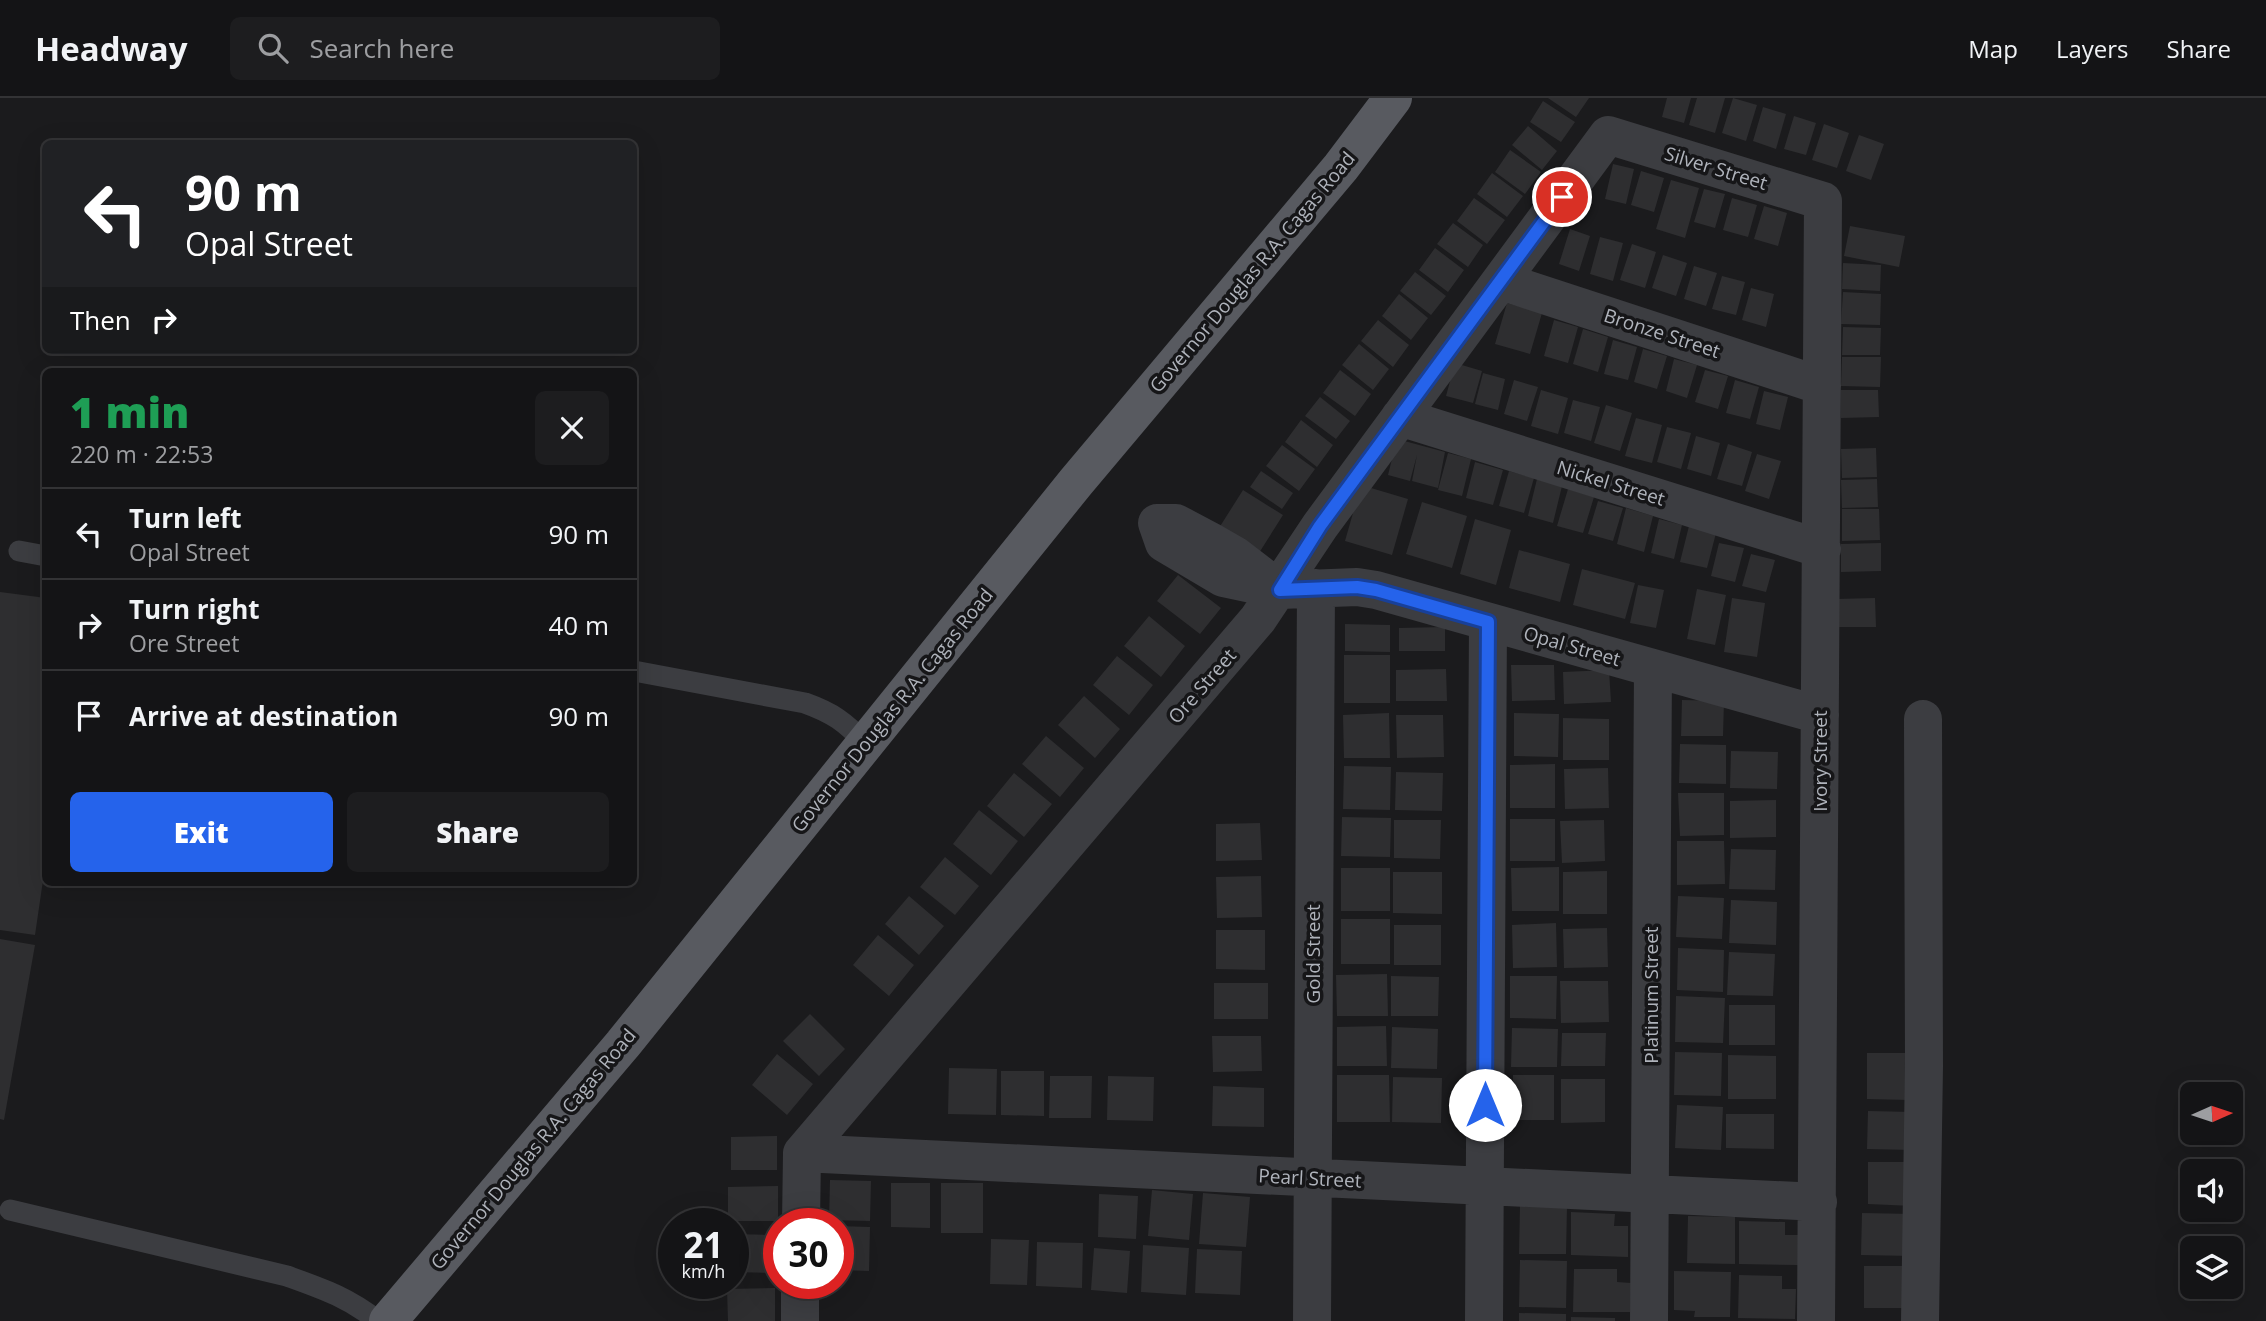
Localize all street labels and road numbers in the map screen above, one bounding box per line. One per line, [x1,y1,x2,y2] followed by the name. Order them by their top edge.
[1662,140,1771,196] street label: Silver Street
[1143,146,1361,398] street label: Governor Douglas R.A. Cagas Road
[1601,302,1724,364] street label: Bronze Street
[1554,454,1668,512] street label: Nickel Street
[785,583,999,837] street label: Governor Douglas R.A. Cagas Road
[1520,620,1624,672] street label: Opal Street
[1162,643,1242,729] street label: Ore Street
[1807,710,1833,812] street label: Ivory Street
[1300,904,1326,1004] street label: Gold Street
[1638,926,1664,1064] street label: Platinum Street
[424,1023,642,1275] street label: Governor Douglas R.A. Cagas Road
[1258,1162,1362,1194] street label: Pearl Street

